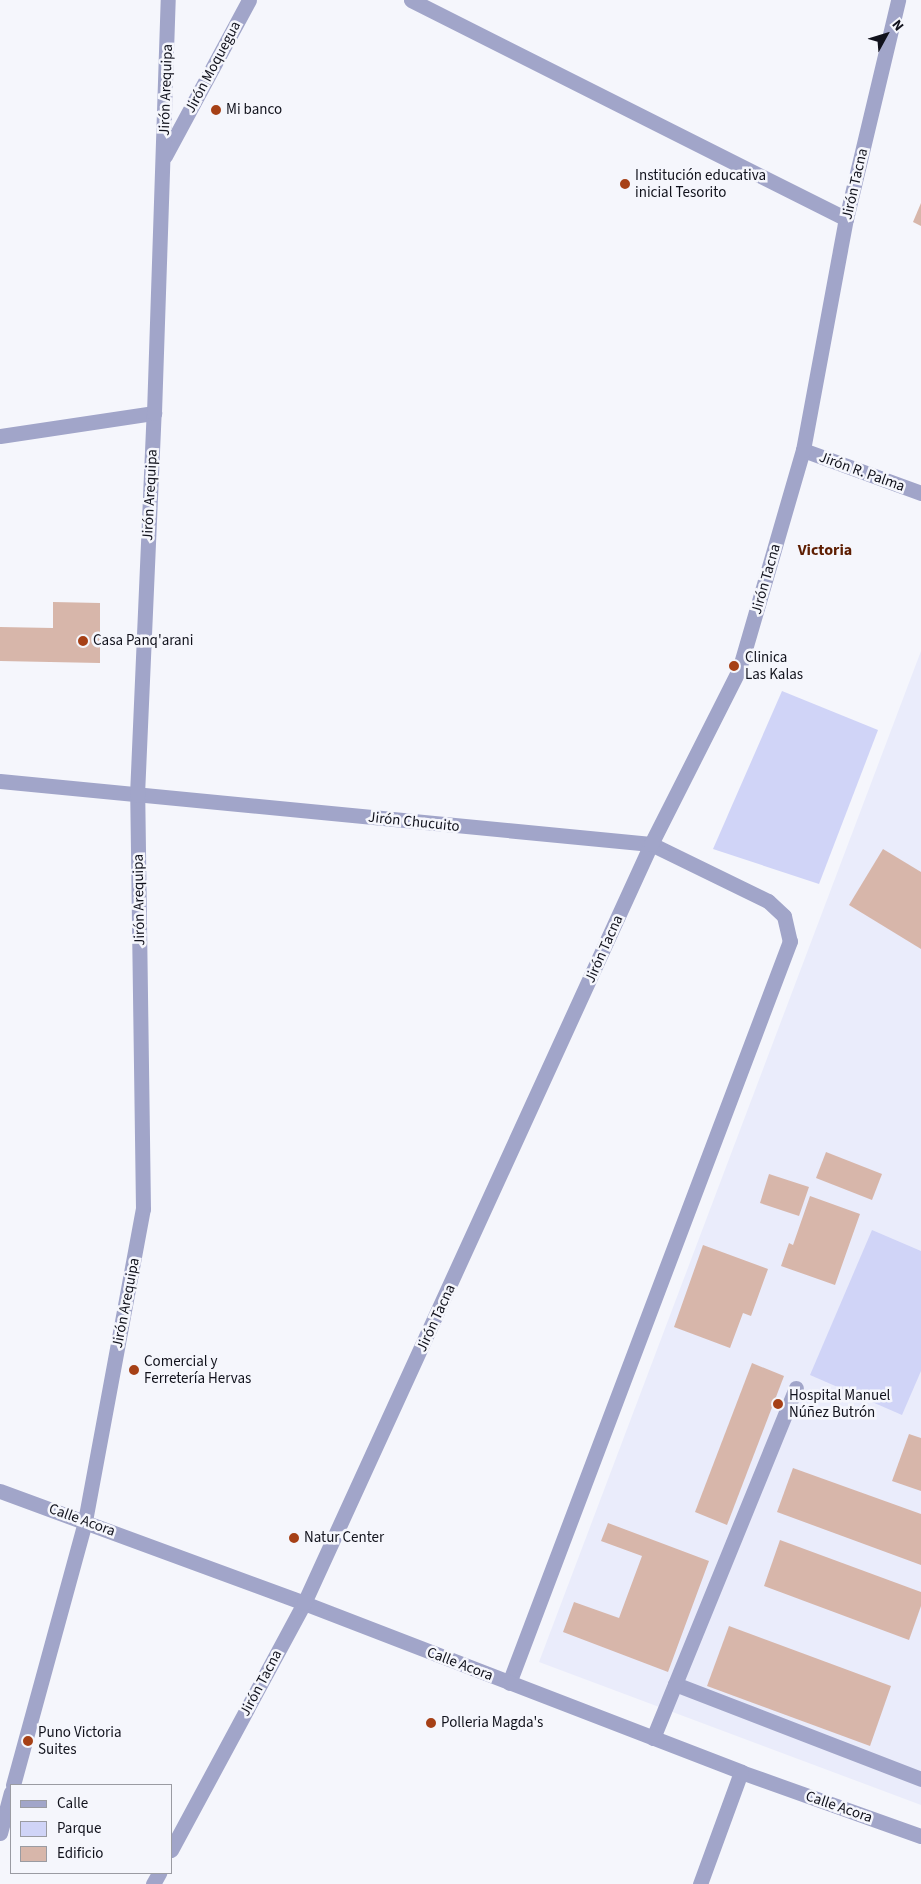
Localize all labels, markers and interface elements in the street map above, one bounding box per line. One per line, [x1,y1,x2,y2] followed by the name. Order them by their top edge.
[861,10,911,60] north arrow
[887,16,908,35] text: N
[181,18,245,116] street label: Jirón Moquegua
[155,44,177,136] street label: Jirón Arequipa
[226,101,282,119] place label: Mi banco
[210,104,222,116] marker: Mi banco
[838,147,872,221] street label: Jirón Tacna
[635,166,766,201] place label: Institución educativa inicial Tesorito
[619,178,631,190] marker: Institución educativa inicial Tesorito
[817,448,907,496] street label: Jirón R. Palma
[139,449,161,541] street label: Jirón Arequipa
[798,540,852,560] district label: Victoria
[747,542,785,616] street label: Jirón Tacna
[93,632,194,650] place label: Casa Panq'arani
[77,635,89,647] marker: Casa Panq'arani
[745,648,803,683] place label: Clinica Las Kalas
[727,659,741,673] marker: Clinica Las Kalas
[367,808,461,836] street label: Jirón Chucuito
[129,854,149,946] street label: Jirón Arequipa
[581,912,627,986] street label: Jirón Tacna
[108,1256,144,1350] street label: Jirón Arequipa
[413,1281,459,1355] street label: Jirón Tacna
[144,1352,251,1387] place label: Comercial y Ferretería Hervas
[128,1364,140,1376] marker: Comercial y Ferretería Hervas
[789,1386,890,1421] place label: Hospital Manuel Núñez Butrón
[771,1397,785,1411] marker: Hospital Manuel Núñez Butrón
[46,1500,118,1540] street label: Calle Acora
[304,1529,384,1547] place label: Natur Center
[288,1532,300,1544] marker: Natur Center
[424,1643,496,1685] street label: Calle Acora
[236,1647,286,1719] street label: Jirón Tacna
[441,1714,543,1732] place label: Polleria Magda's
[425,1717,437,1729] marker: Polleria Magda's
[38,1723,122,1758] place label: Puno Victoria Suites
[22,1735,34,1747] marker: Puno Victoria Suites
[10,1784,172,1874] legend
[803,1787,875,1827] street label: Calle Acora
[57,1793,88,1814] text: Calle
[57,1818,101,1839] text: Parque
[57,1843,104,1864] text: Edificio

